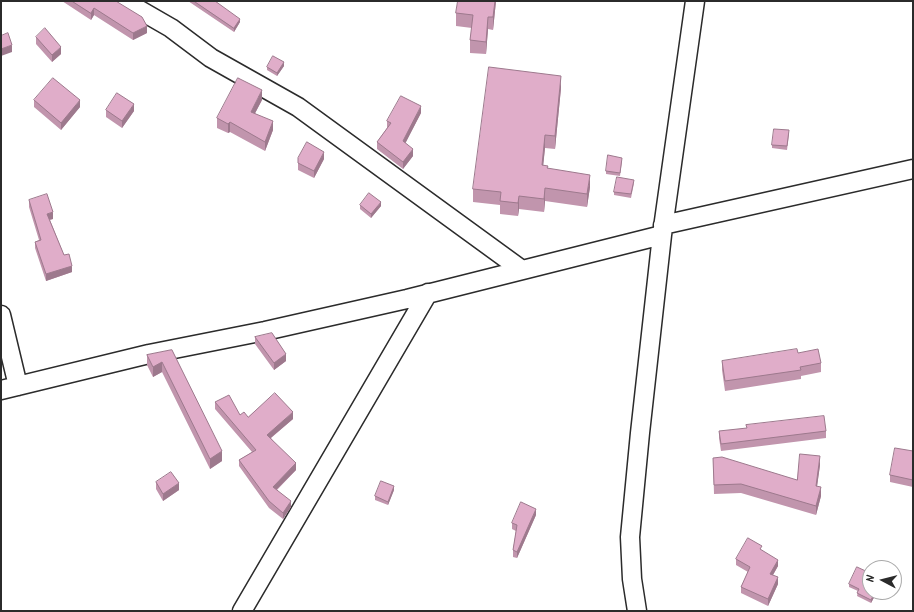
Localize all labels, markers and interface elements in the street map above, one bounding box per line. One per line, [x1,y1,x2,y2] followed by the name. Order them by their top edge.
[862,560,902,600] north arrow
[862,574,880,583] text: N

